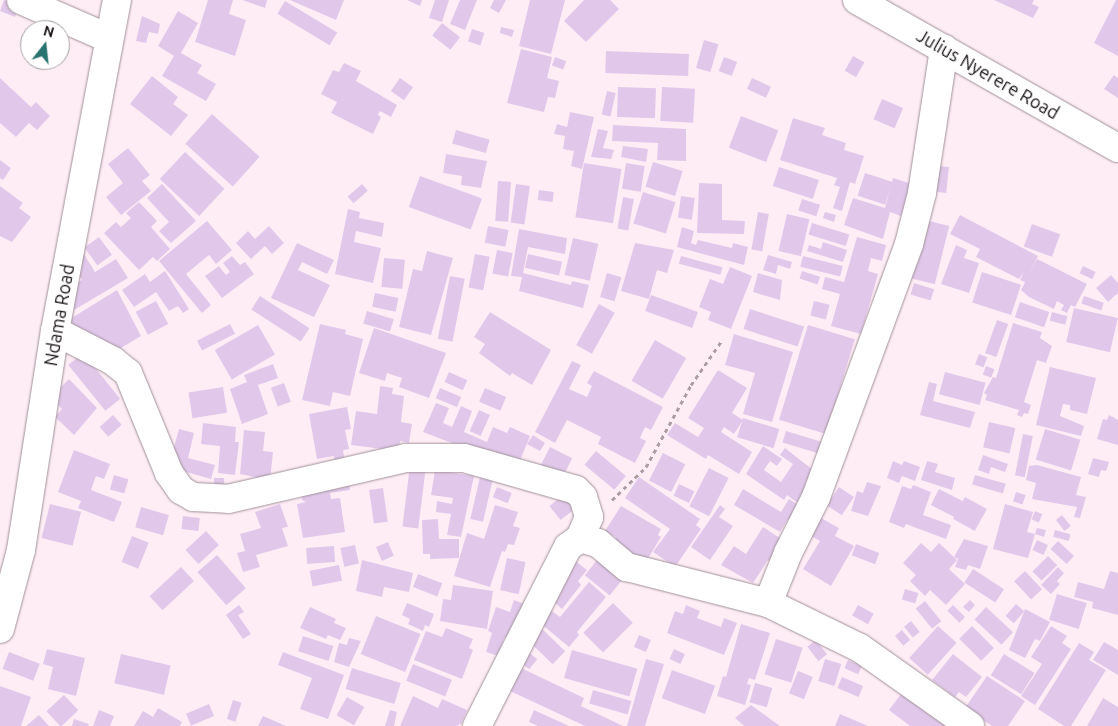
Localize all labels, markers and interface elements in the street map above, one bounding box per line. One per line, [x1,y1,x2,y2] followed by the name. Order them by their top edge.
[20,20,70,70] north arrow
[42,22,56,41] text: N
[913,24,1063,124] street label: Julius Nyerere Road
[39,262,79,368] street label: Ndama Road

